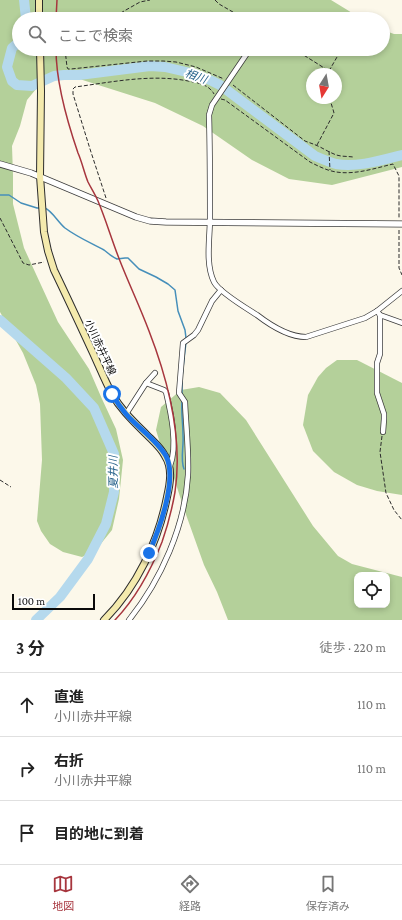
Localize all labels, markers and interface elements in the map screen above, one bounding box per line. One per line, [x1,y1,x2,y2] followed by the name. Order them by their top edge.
[12,12,390,56] search box
[26,23,48,45] icon: search
[58,28,133,44] text: ここで検索
[184,67,209,86] water label: 相川
[306,68,342,104] north arrow
[83,318,118,377] street label: 小川赤井平線
[103,385,121,403] route start
[107,454,119,489] water label: 夏井川
[140,544,158,562] route end
[354,572,390,608] map controls
[354,572,390,608] button: locate
[12,592,95,611] scale bar
[18,595,45,607] text: 100 m
[16,639,45,658] text: 3 分
[319,640,386,655] text: 徒歩 · 220 m
[54,689,84,705] text: 直進
[16,694,38,716] icon: ahead
[357,697,386,712] text: 110 m
[54,709,132,724] text: 小川赤井平線
[54,753,84,769] text: 右折
[16,758,38,780] icon: right
[357,761,386,776] text: 110 m
[54,773,132,788] text: 小川赤井平線
[16,822,38,844] icon: arrive
[54,826,144,842] text: 目的地に到着
[52,873,74,913] tab: 地図
[179,873,201,913] tab: 経路
[306,873,350,913] tab: 保存済み

